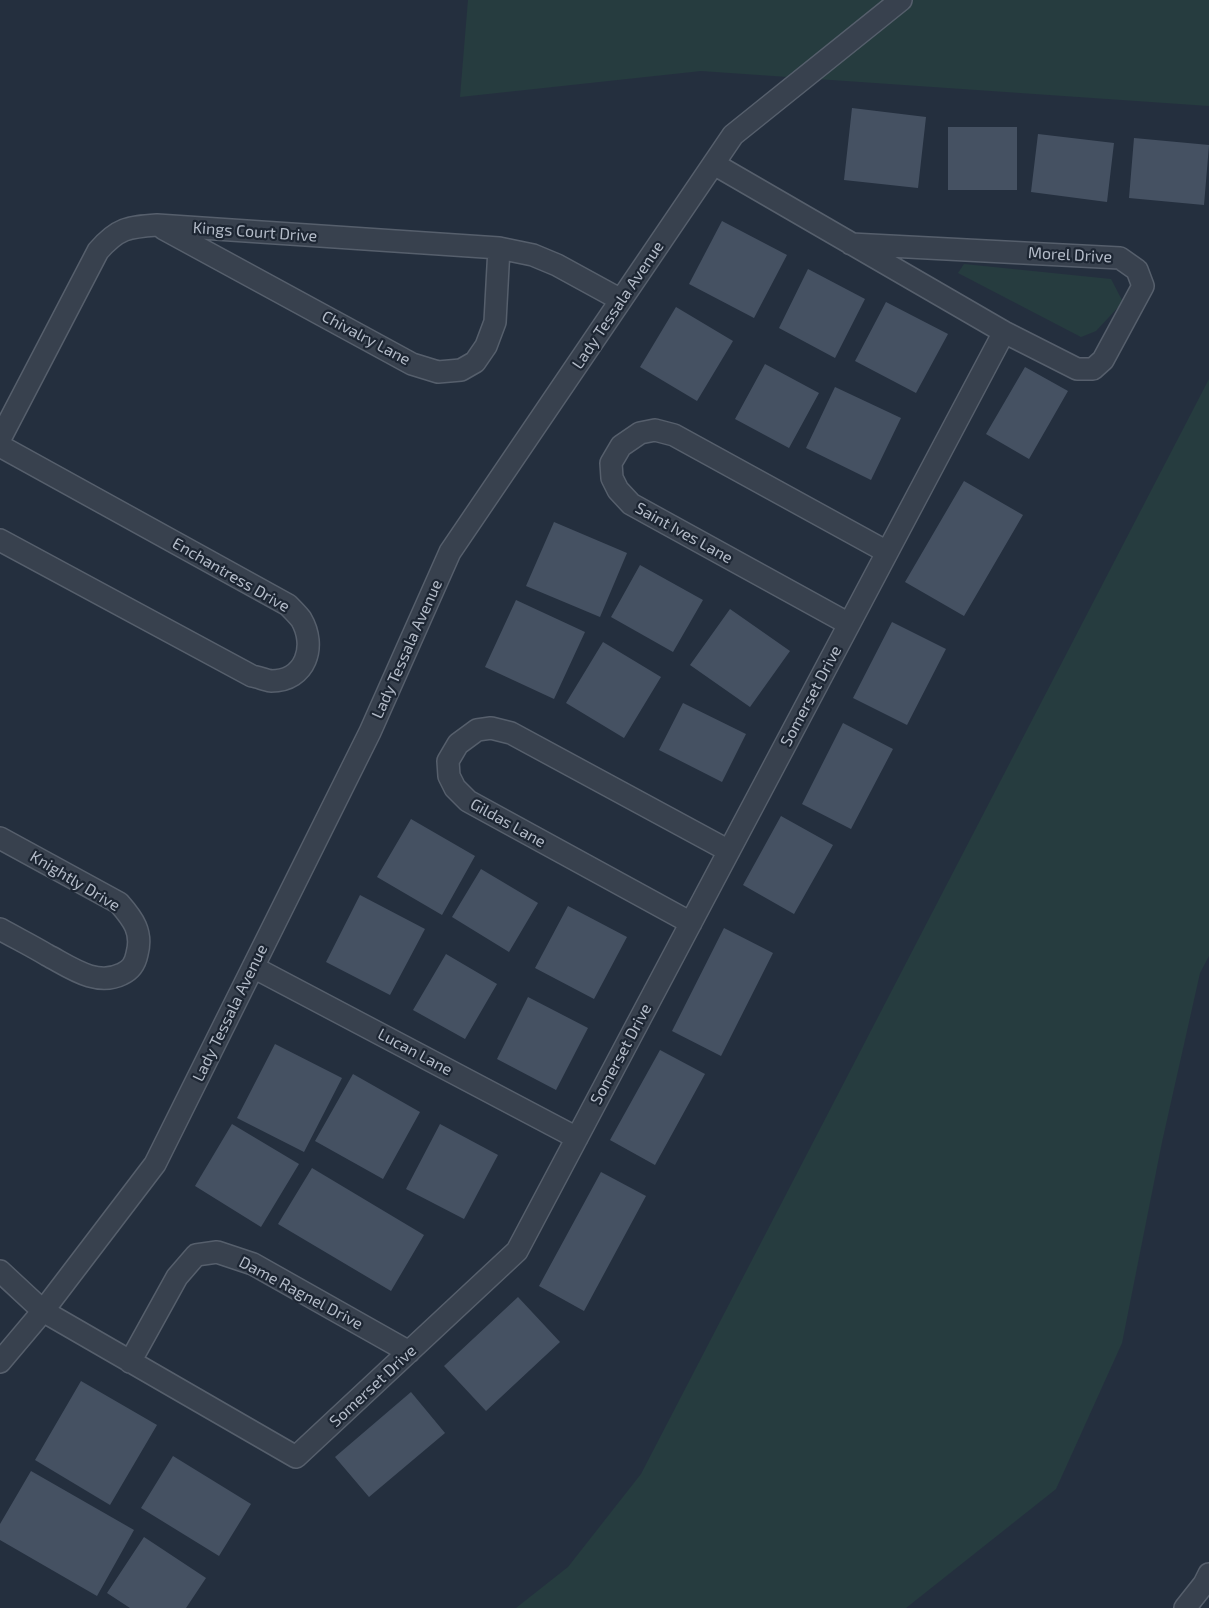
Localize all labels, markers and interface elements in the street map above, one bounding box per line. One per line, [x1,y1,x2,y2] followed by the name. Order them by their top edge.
[192,218,318,246] street label: Kings Court Drive
[568,237,668,373] street label: Lady Tessala Avenue
[1027,243,1113,267] street label: Morel Drive
[318,307,414,369] street label: Chivalry Lane
[632,498,736,568] street label: Saint Ives Lane
[169,534,293,616] street label: Enchantress Drive
[368,577,446,721] street label: Lady Tessala Avenue
[776,642,846,750] street label: Somerset Drive
[467,794,549,852] street label: Gildas Lane
[27,847,123,915] street label: Knightly Drive
[188,941,272,1085] street label: Lady Tessala Avenue
[586,1000,656,1108] street label: Somerset Drive
[374,1024,456,1080] street label: Lucan Lane
[236,1252,366,1334] street label: Dame Ragnel Drive
[326,1341,420,1431] street label: Somerset Drive

